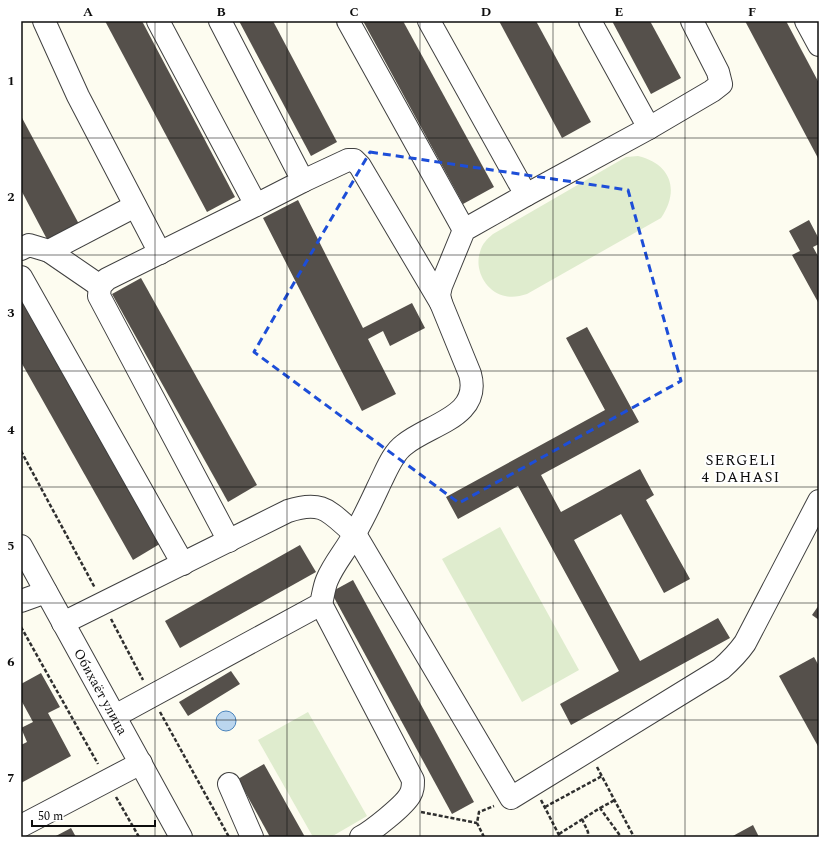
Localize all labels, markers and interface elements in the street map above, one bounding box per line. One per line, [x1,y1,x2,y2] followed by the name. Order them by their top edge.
[83,2,93,22] text: A
[216,2,226,22] text: B
[349,2,359,22] text: C
[481,2,491,22] text: D
[615,2,624,22] text: E
[748,2,756,22] text: F
[7,71,15,91] text: 1
[7,187,15,207] text: 2
[7,303,15,323] text: 3
[7,420,15,440] text: 4
[702,449,780,489] district label: SERGELI 4 DAHASI
[7,536,15,556] text: 5
[68,645,133,739] street label: Обихаёт улица
[7,652,15,672] text: 6
[7,768,15,788] text: 7
[32,802,155,828] scale bar
[38,807,63,826] text: 50 m

